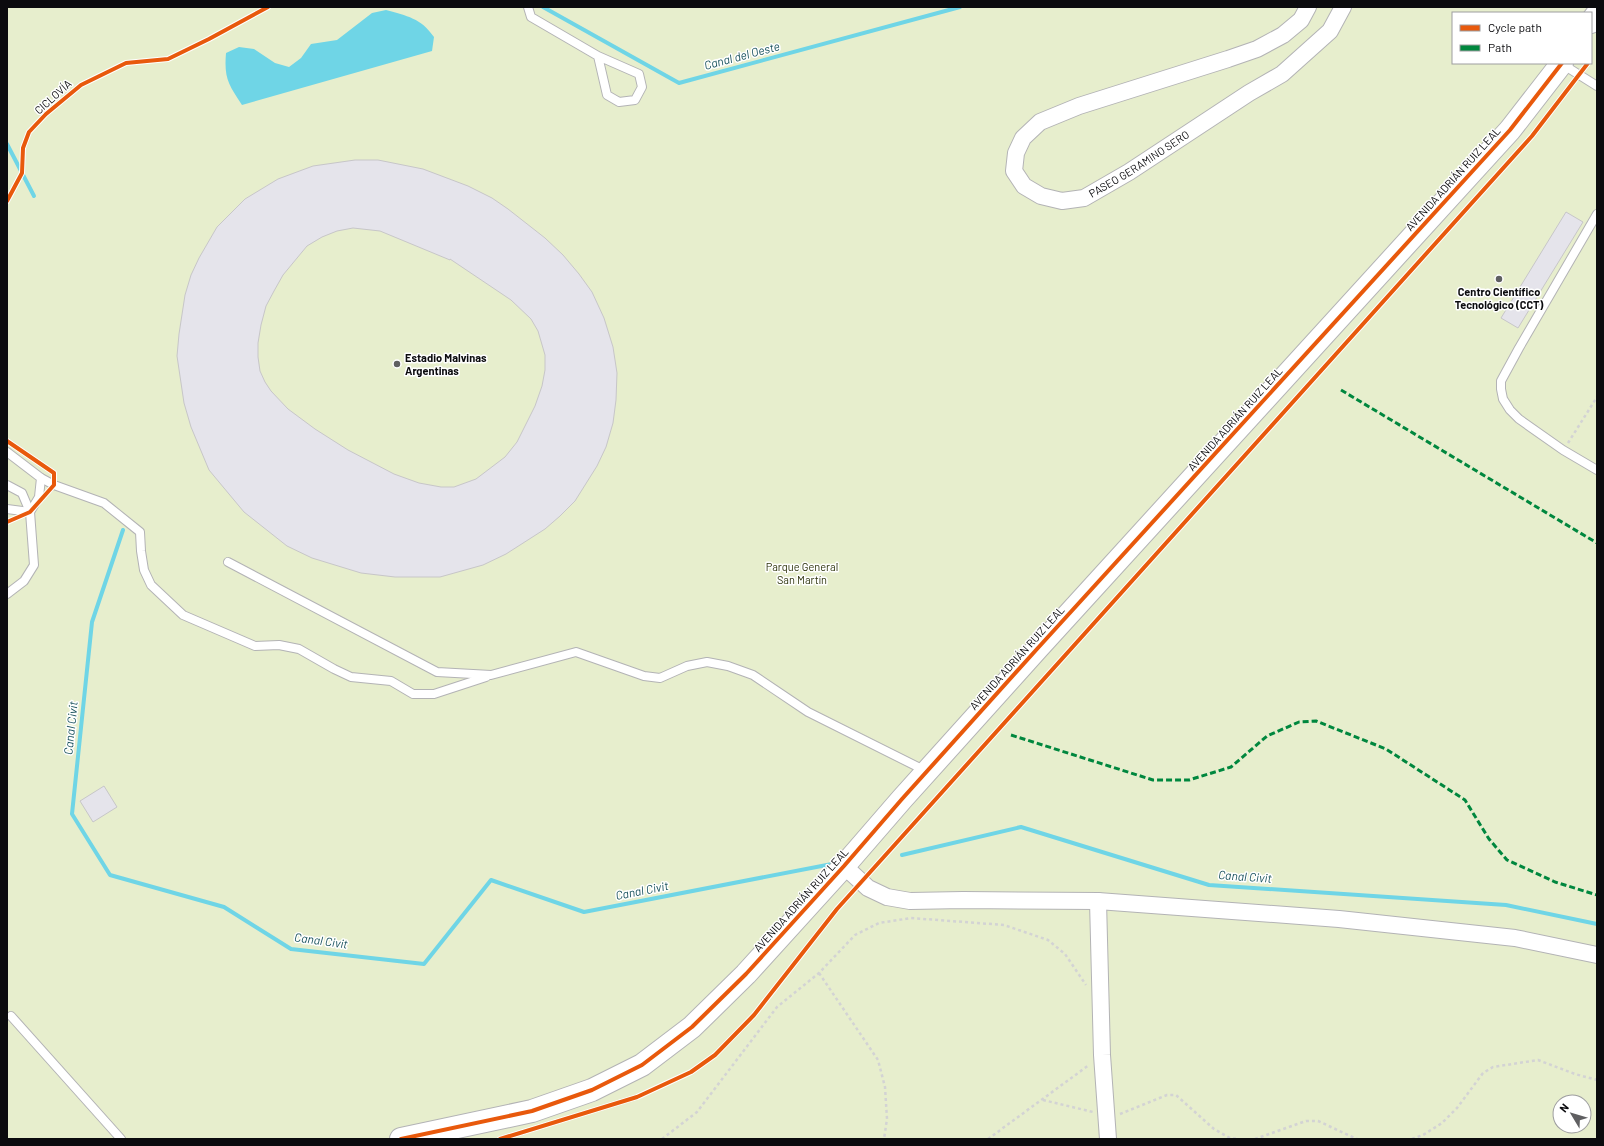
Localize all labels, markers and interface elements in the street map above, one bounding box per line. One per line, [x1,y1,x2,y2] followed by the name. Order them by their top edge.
[1452,12,1592,64] legend
[1488,20,1542,34] text: Cycle path
[702,38,781,72] water label: Canal del Oeste
[1488,40,1512,54] text: Path
[32,76,74,117] street label: CICLOVÍA
[1403,124,1503,233] street label: AVENIDA ADRIÁN RUIZ LEAL
[1086,127,1191,200] street label: PASEO GERAMINO SERO
[1494,274,1504,284] marker: Centro Científico Tecnológico (CCT)
[1455,285,1544,311] place label: Centro Científico Tecnológico (CCT)
[405,351,487,377] place label: Estadio Malvinas Argentinas
[392,359,402,369] marker: Estadio Malvinas Argentinas
[1185,364,1285,473] street label: AVENIDA ADRIÁN RUIZ LEAL
[766,560,838,586] park label: Parque General San Martín
[967,603,1067,712] street label: AVENIDA ADRIÁN RUIZ LEAL
[60,700,80,755] water label: Canal Civit
[751,845,851,954] street label: AVENIDA ADRIÁN RUIZ LEAL
[1218,867,1273,885] water label: Canal Civit
[614,878,670,902] water label: Canal Civit
[294,929,349,951] water label: Canal Civit
[1552,1094,1592,1134] north arrow
[1556,1101,1571,1114] text: N

